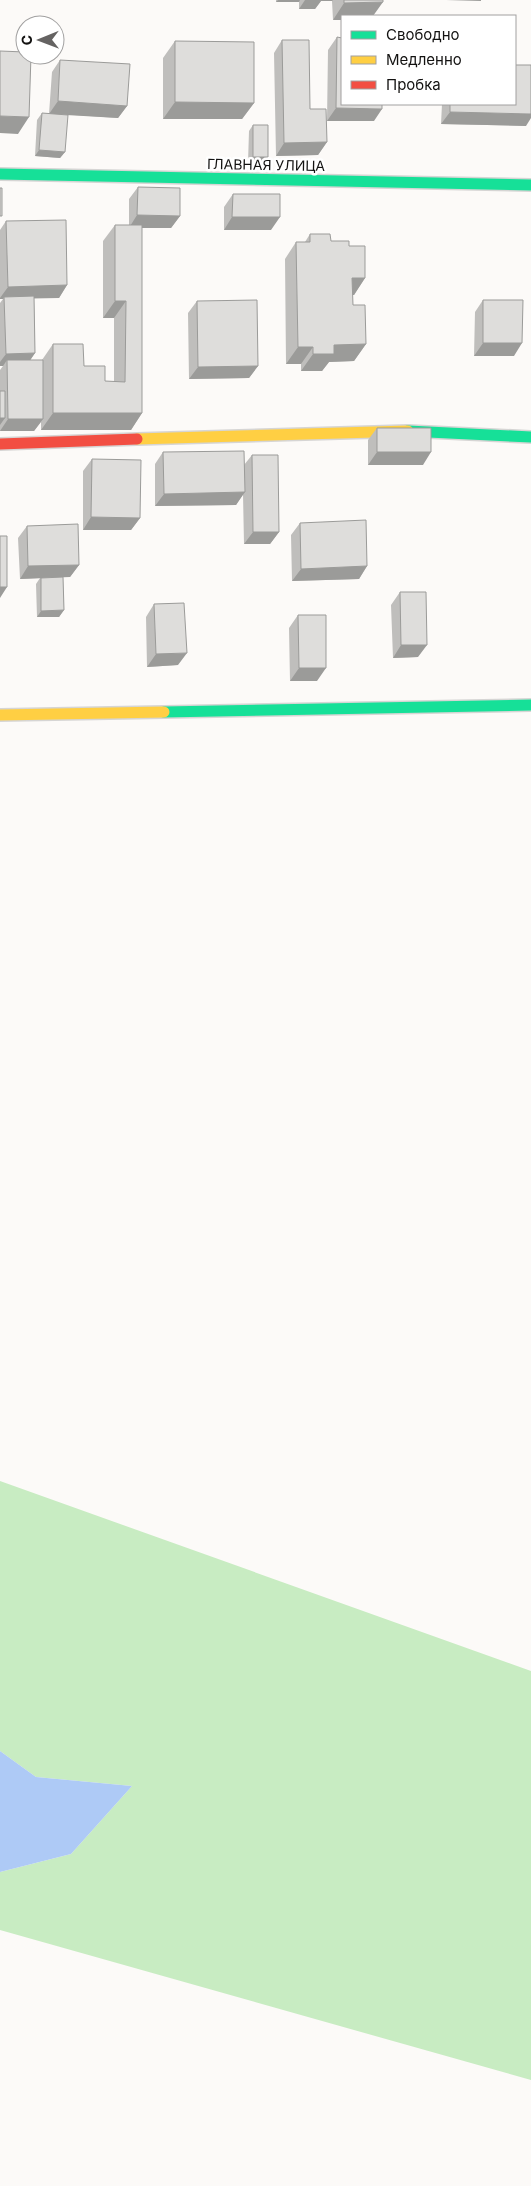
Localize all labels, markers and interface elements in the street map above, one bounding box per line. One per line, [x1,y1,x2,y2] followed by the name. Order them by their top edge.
[15,15,65,65] north arrow
[341,15,516,105] legend
[386,25,460,44] text: Свободно
[18,35,35,46] text: С
[386,50,462,69] text: Медленно
[386,75,441,94] text: Пробка
[207,155,326,174] street label: ГЛАВНАЯ УЛИЦА

